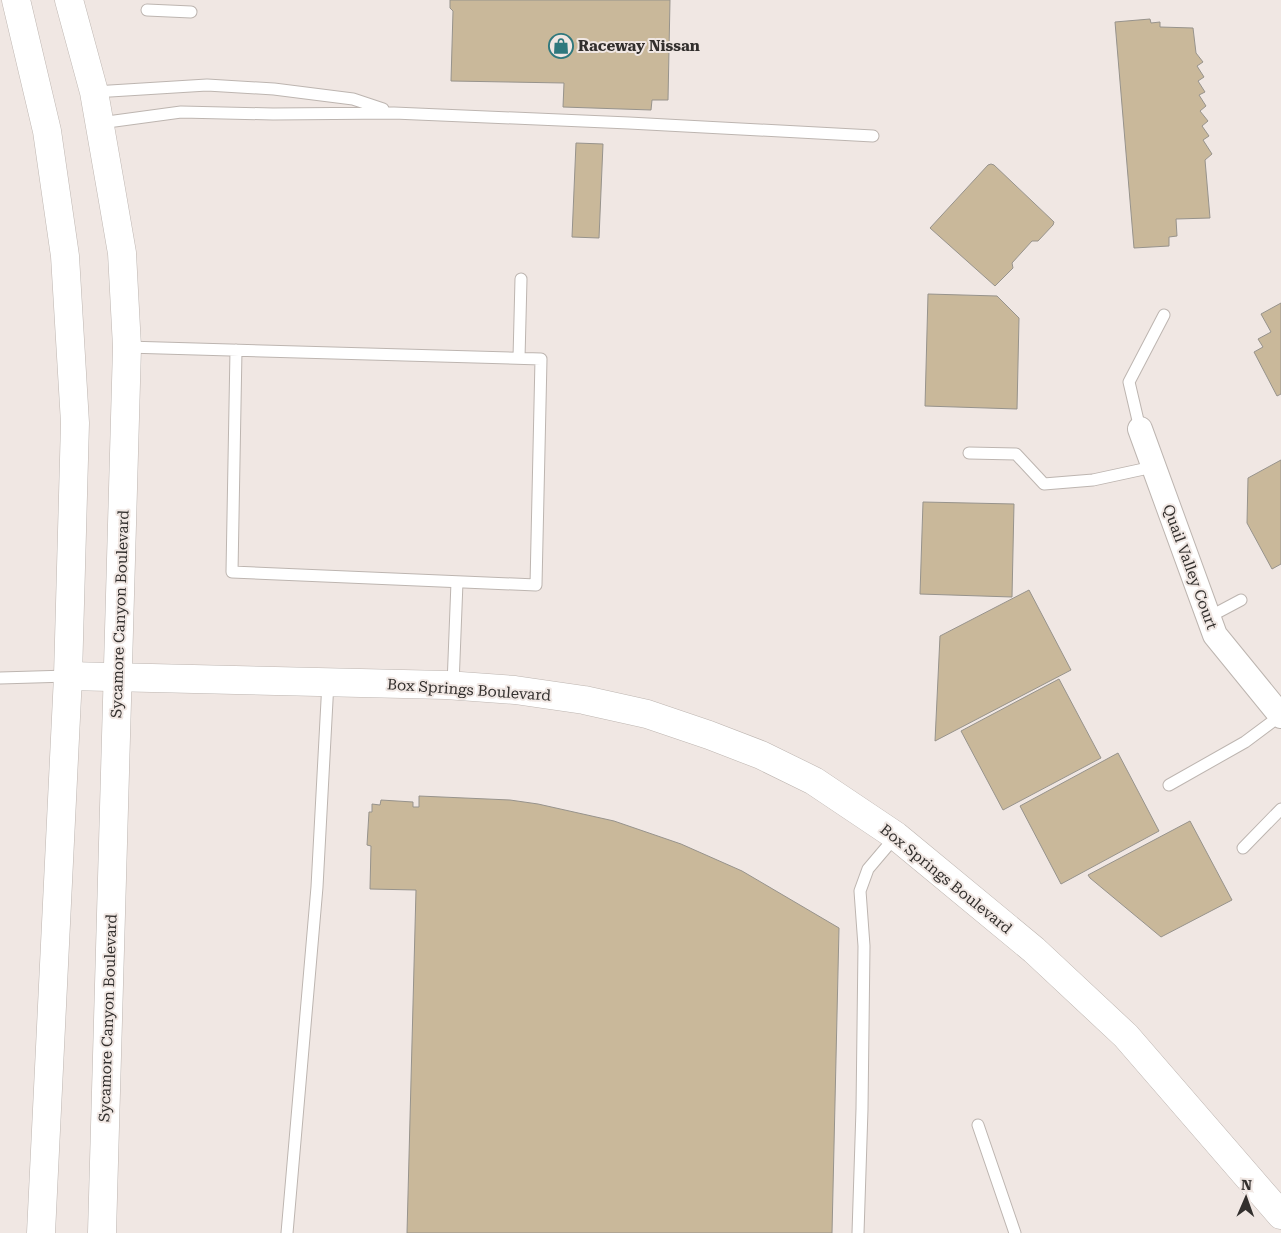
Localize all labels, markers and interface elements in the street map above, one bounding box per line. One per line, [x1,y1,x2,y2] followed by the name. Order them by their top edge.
[548,33,574,59] shop icon: Raceway Nissan
[578,37,700,55] place label: Raceway Nissan
[1159,502,1221,632] street label: Quail Valley Court
[107,509,133,718] street label: Sycamore Canyon Boulevard
[386,675,552,705] street label: Box Springs Boulevard
[877,820,1016,938] street label: Box Springs Boulevard
[95,913,121,1122] street label: Sycamore Canyon Boulevard
[1221,1173,1271,1223] north arrow
[1241,1177,1252,1193] text: N

